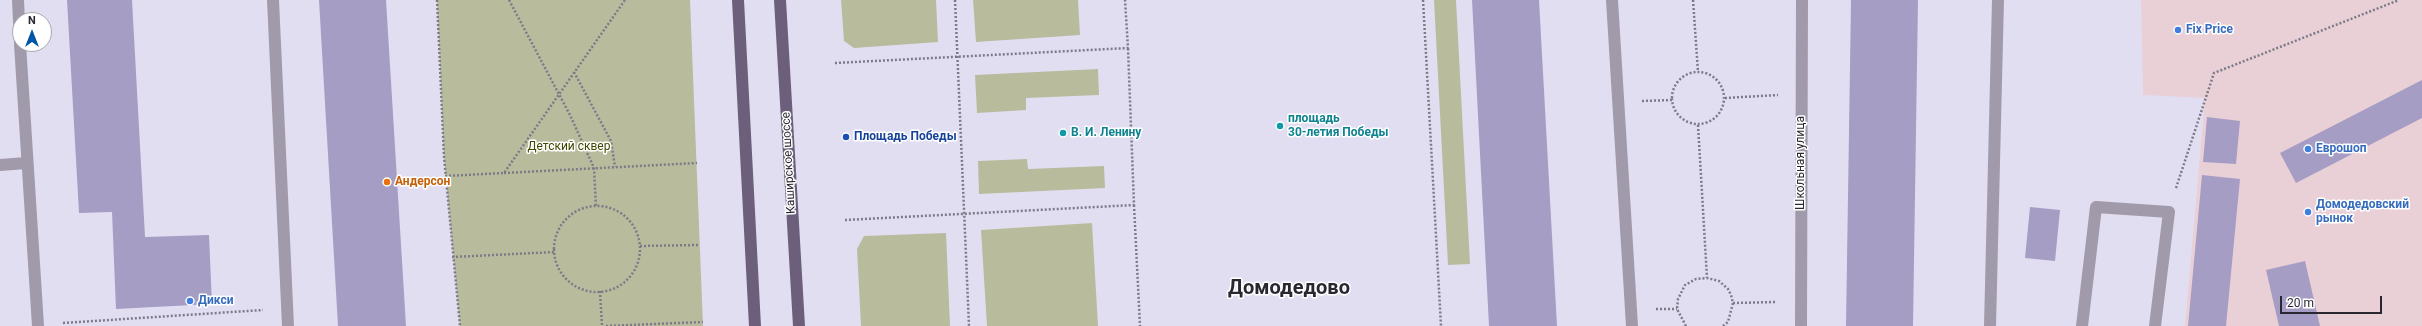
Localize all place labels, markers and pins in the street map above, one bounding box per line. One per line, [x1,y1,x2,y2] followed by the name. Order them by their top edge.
[2186,23,2233,37] place label: Fix Price
[2173,25,2183,35] marker: Fix Price
[1288,112,1388,140] place label: площадь 30-летия Победы
[1275,121,1285,131] marker: площадь 30-летия Победы
[1071,126,1141,140] place label: В. И. Ленину
[1058,128,1068,138] marker: В. И. Ленину
[854,130,957,144] place label: Площадь Победы
[841,132,851,142] marker: Площадь Победы
[2316,142,2367,156] place label: Еврошоп
[2303,144,2313,154] marker: Еврошоп
[395,175,450,189] place label: Андерсон
[382,177,392,187] marker: Андерсон
[2316,198,2409,226] place label: Домодедовский рынок
[2303,207,2313,217] marker: Домодедовский рынок
[198,294,233,308] place label: Дикси
[185,296,195,306] marker: Дикси

